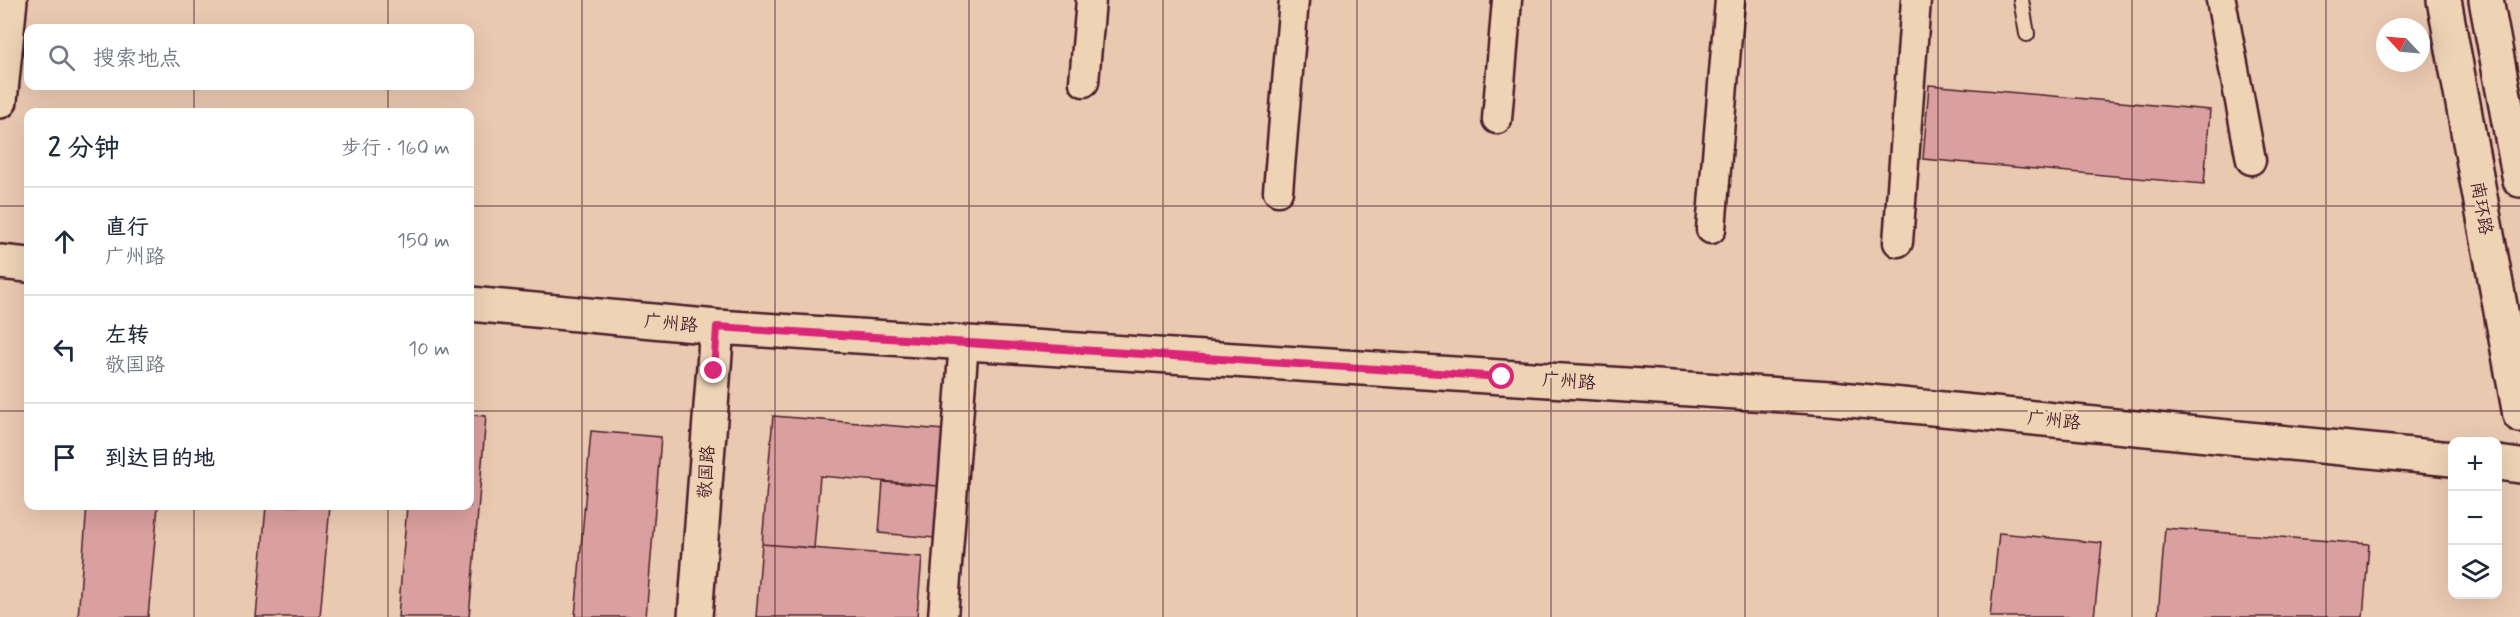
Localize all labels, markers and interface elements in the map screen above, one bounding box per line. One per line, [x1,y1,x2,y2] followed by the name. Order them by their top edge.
[2376,18,2430,72] north arrow
[24,24,474,90] search box
[45,41,78,74] icon: search
[93,45,181,73] text: 搜索地点
[48,132,120,166] text: 2 分钟
[341,135,450,162] text: 步行 · 160 m
[2465,180,2498,237] street label: 南环路
[105,214,149,242] text: 直行
[48,225,81,258] icon: ahead
[397,228,450,255] text: 150 m
[105,244,165,271] text: 广州路
[643,310,699,338] street label: 广州路
[105,322,149,350] text: 左转
[48,333,81,366] icon: left
[408,336,450,363] text: 10 m
[105,352,165,379] text: 敬国路
[700,357,726,383] route end
[1488,363,1514,389] route start
[1541,368,1597,396] street label: 广州路
[2026,406,2082,436] street label: 广州路
[2448,437,2502,599] map controls
[2448,437,2502,491] button: +
[48,441,81,474] icon: arrive
[693,444,721,500] street label: 敬国路
[105,445,215,473] text: 到达目的地
[2448,491,2502,545] button: −
[2448,545,2502,599] button: layers

